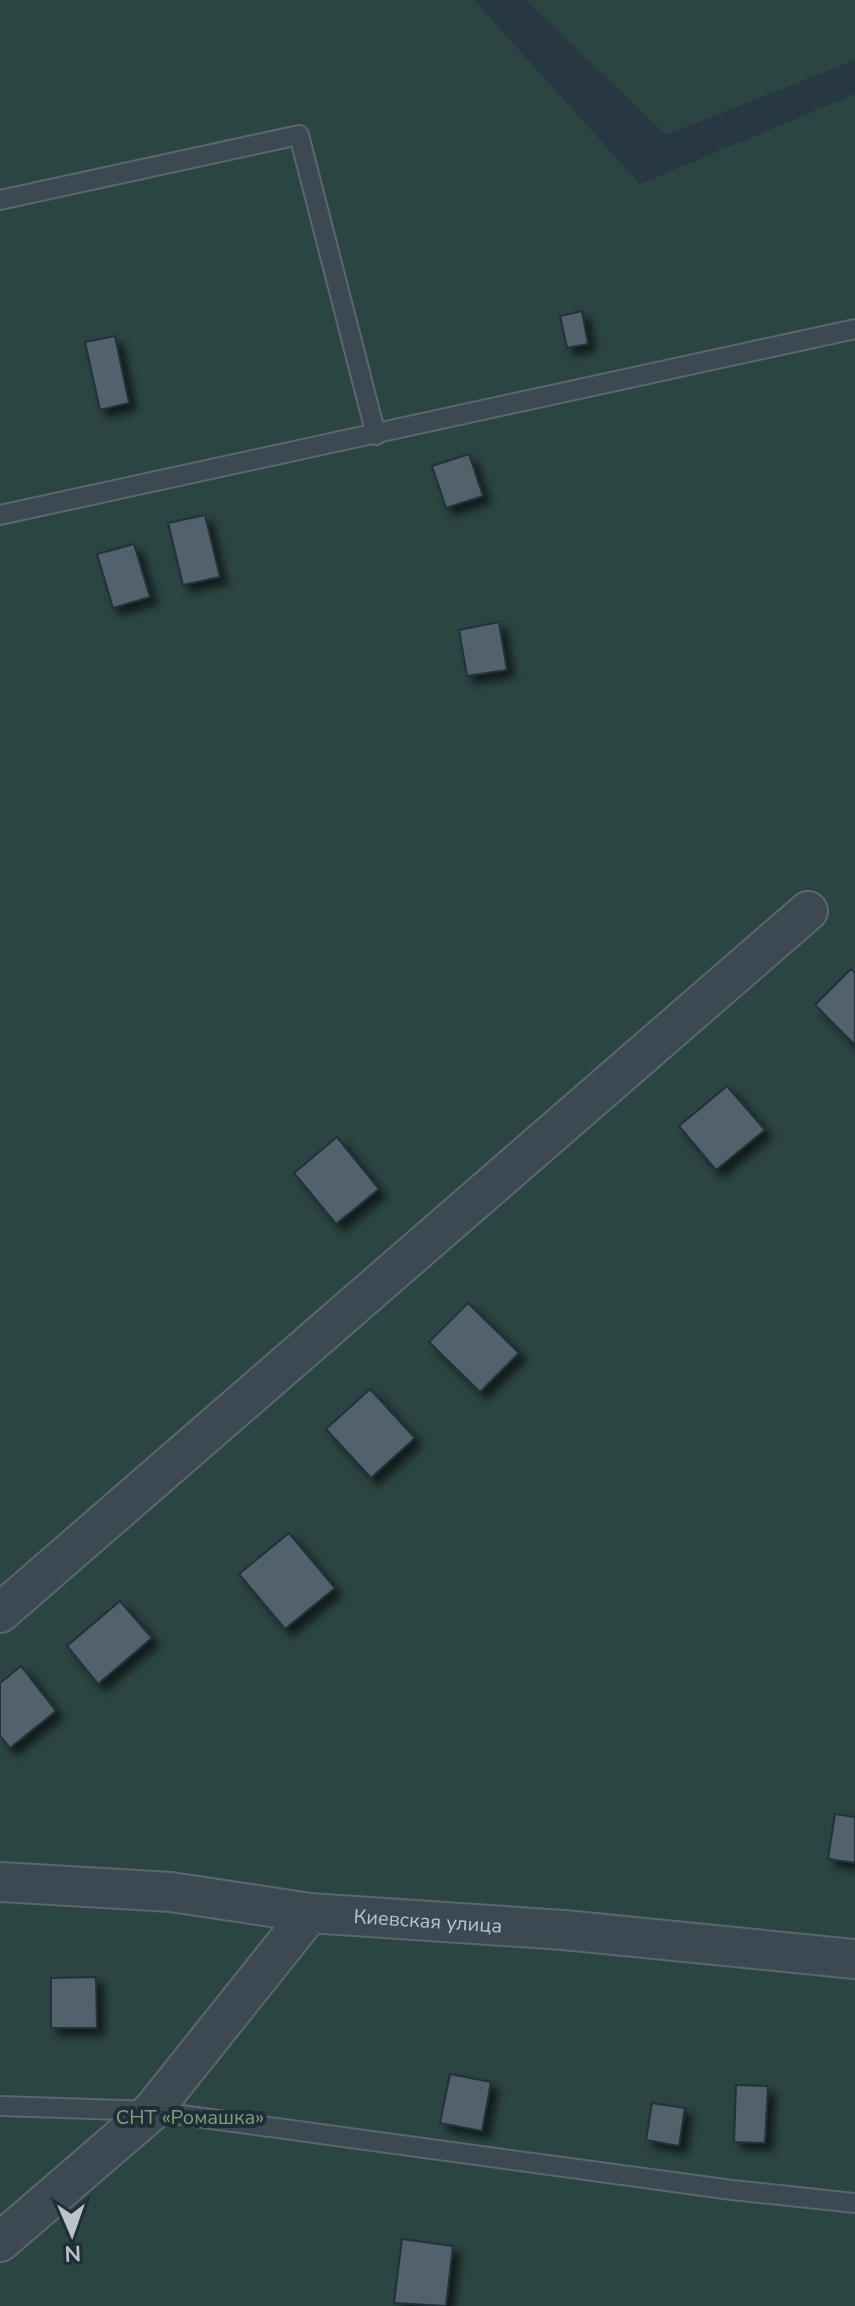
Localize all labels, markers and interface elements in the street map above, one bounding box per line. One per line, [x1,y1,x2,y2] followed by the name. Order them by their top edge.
[353,1903,503,1940] street label: Киевская улица
[116,2104,264,2131] park label: СНТ «Ромашка»
[32,2194,112,2274] north arrow
[64,2238,81,2268] text: N

